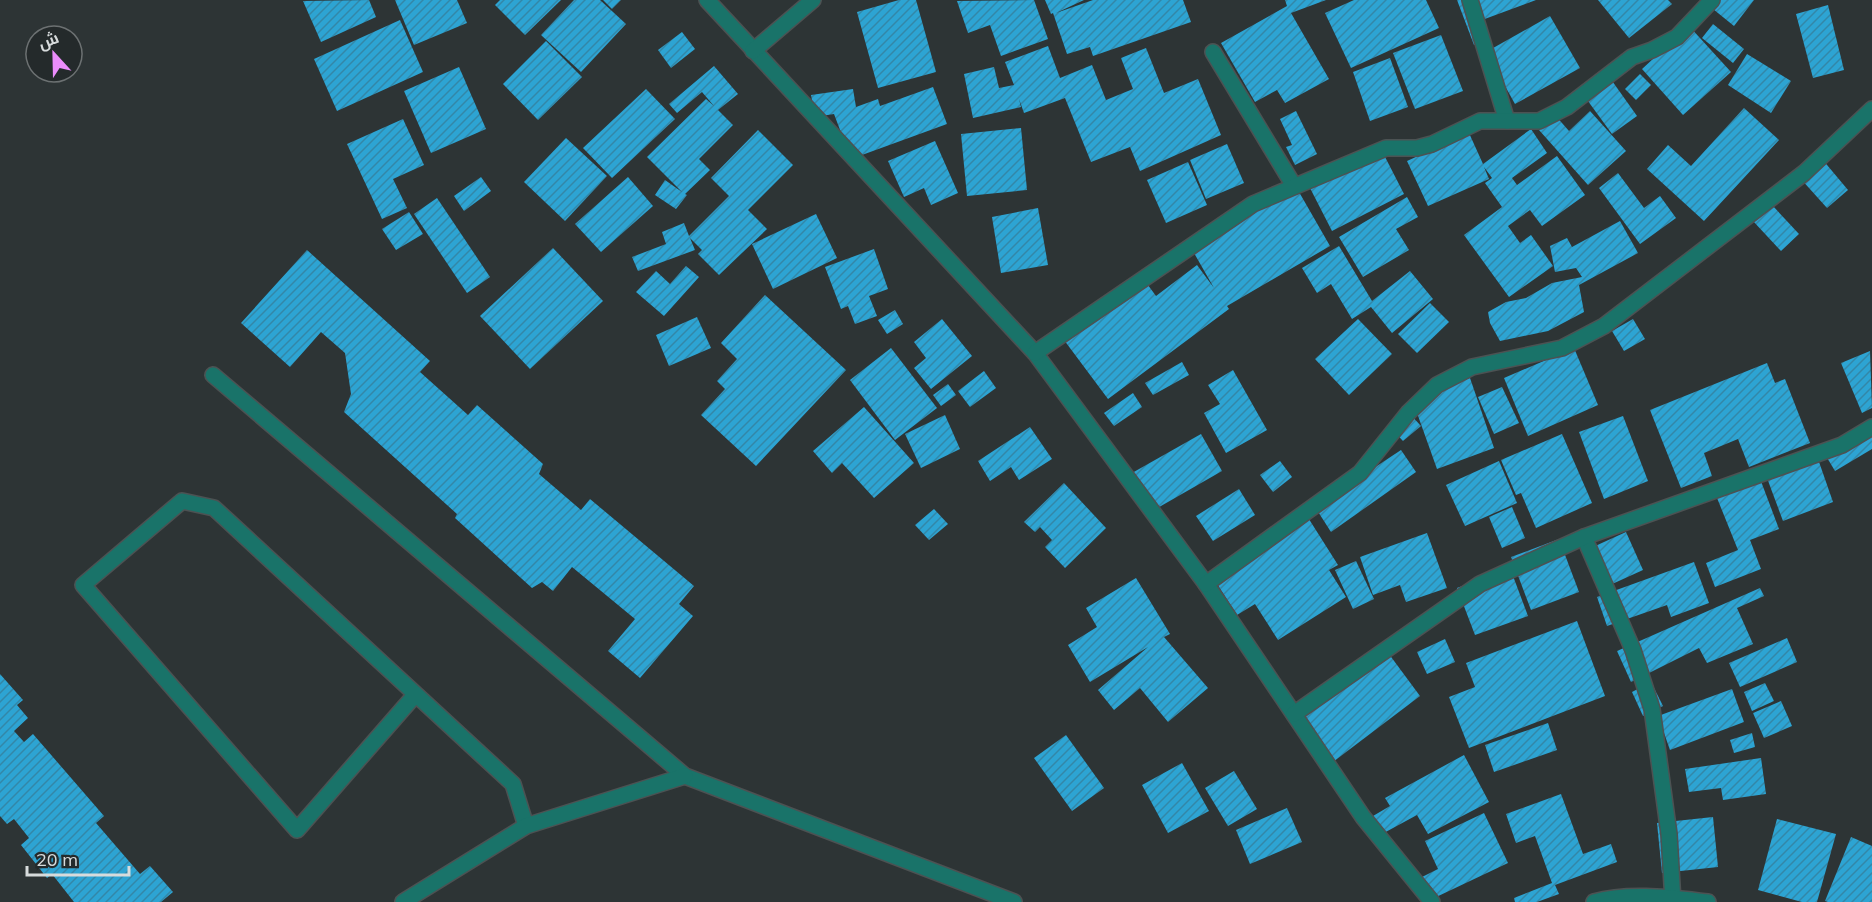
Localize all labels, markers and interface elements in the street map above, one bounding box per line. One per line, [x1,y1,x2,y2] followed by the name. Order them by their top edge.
[24,24,84,84] north arrow
[35,27,62,53] text: ش
[27,839,129,877] scale bar
[36,848,78,871] text: 20 m

